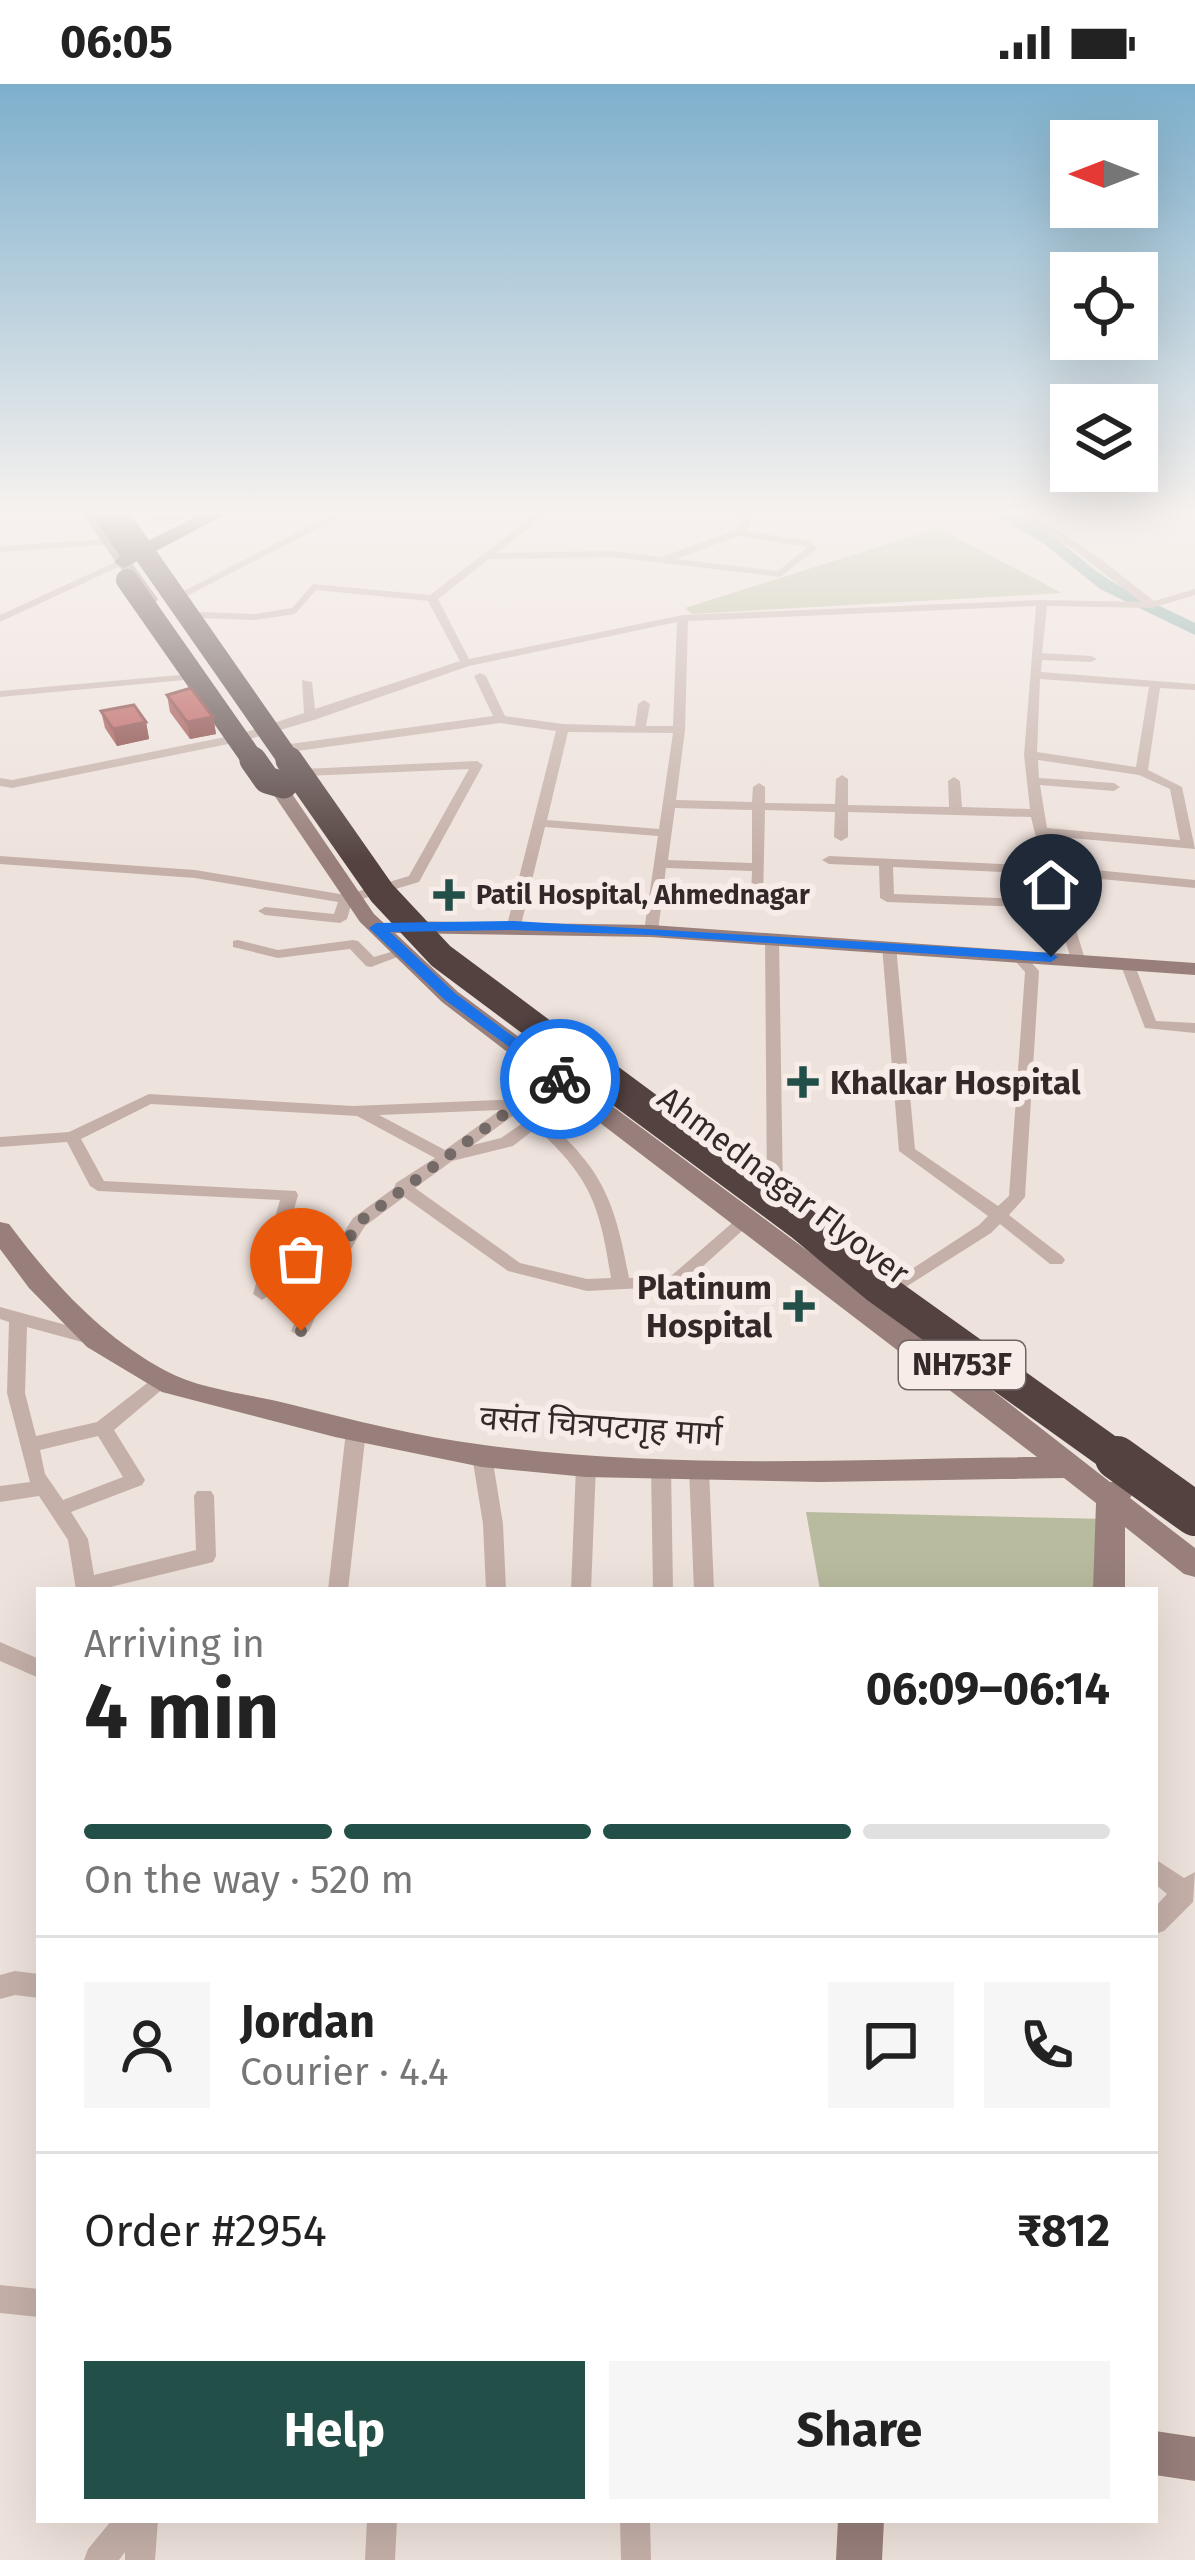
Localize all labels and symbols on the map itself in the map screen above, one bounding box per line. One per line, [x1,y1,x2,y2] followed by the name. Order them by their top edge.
[1050,120,1158,228] north arrow
[1000,834,1102,957] pin
[433,879,465,911] marker: Patil Hospital, Ahmednagar
[476,879,810,911] place label: Patil Hospital, Ahmednagar
[500,1019,620,1139] courier
[830,1063,1081,1103] place label: Khalkar Hospital
[787,1066,819,1098] marker: Khalkar Hospital
[650,1078,917,1294] street label: Ahmednagar Flyover
[250,1208,352,1331] pin
[637,1268,772,1346] place label: Platinum Hospital
[783,1290,815,1322] marker: Platinum Hospital
[899,1341,1025,1389] road number: NH753F
[478,1398,725,1455] street label: वसंत चित्रपटगृह मार्ग

